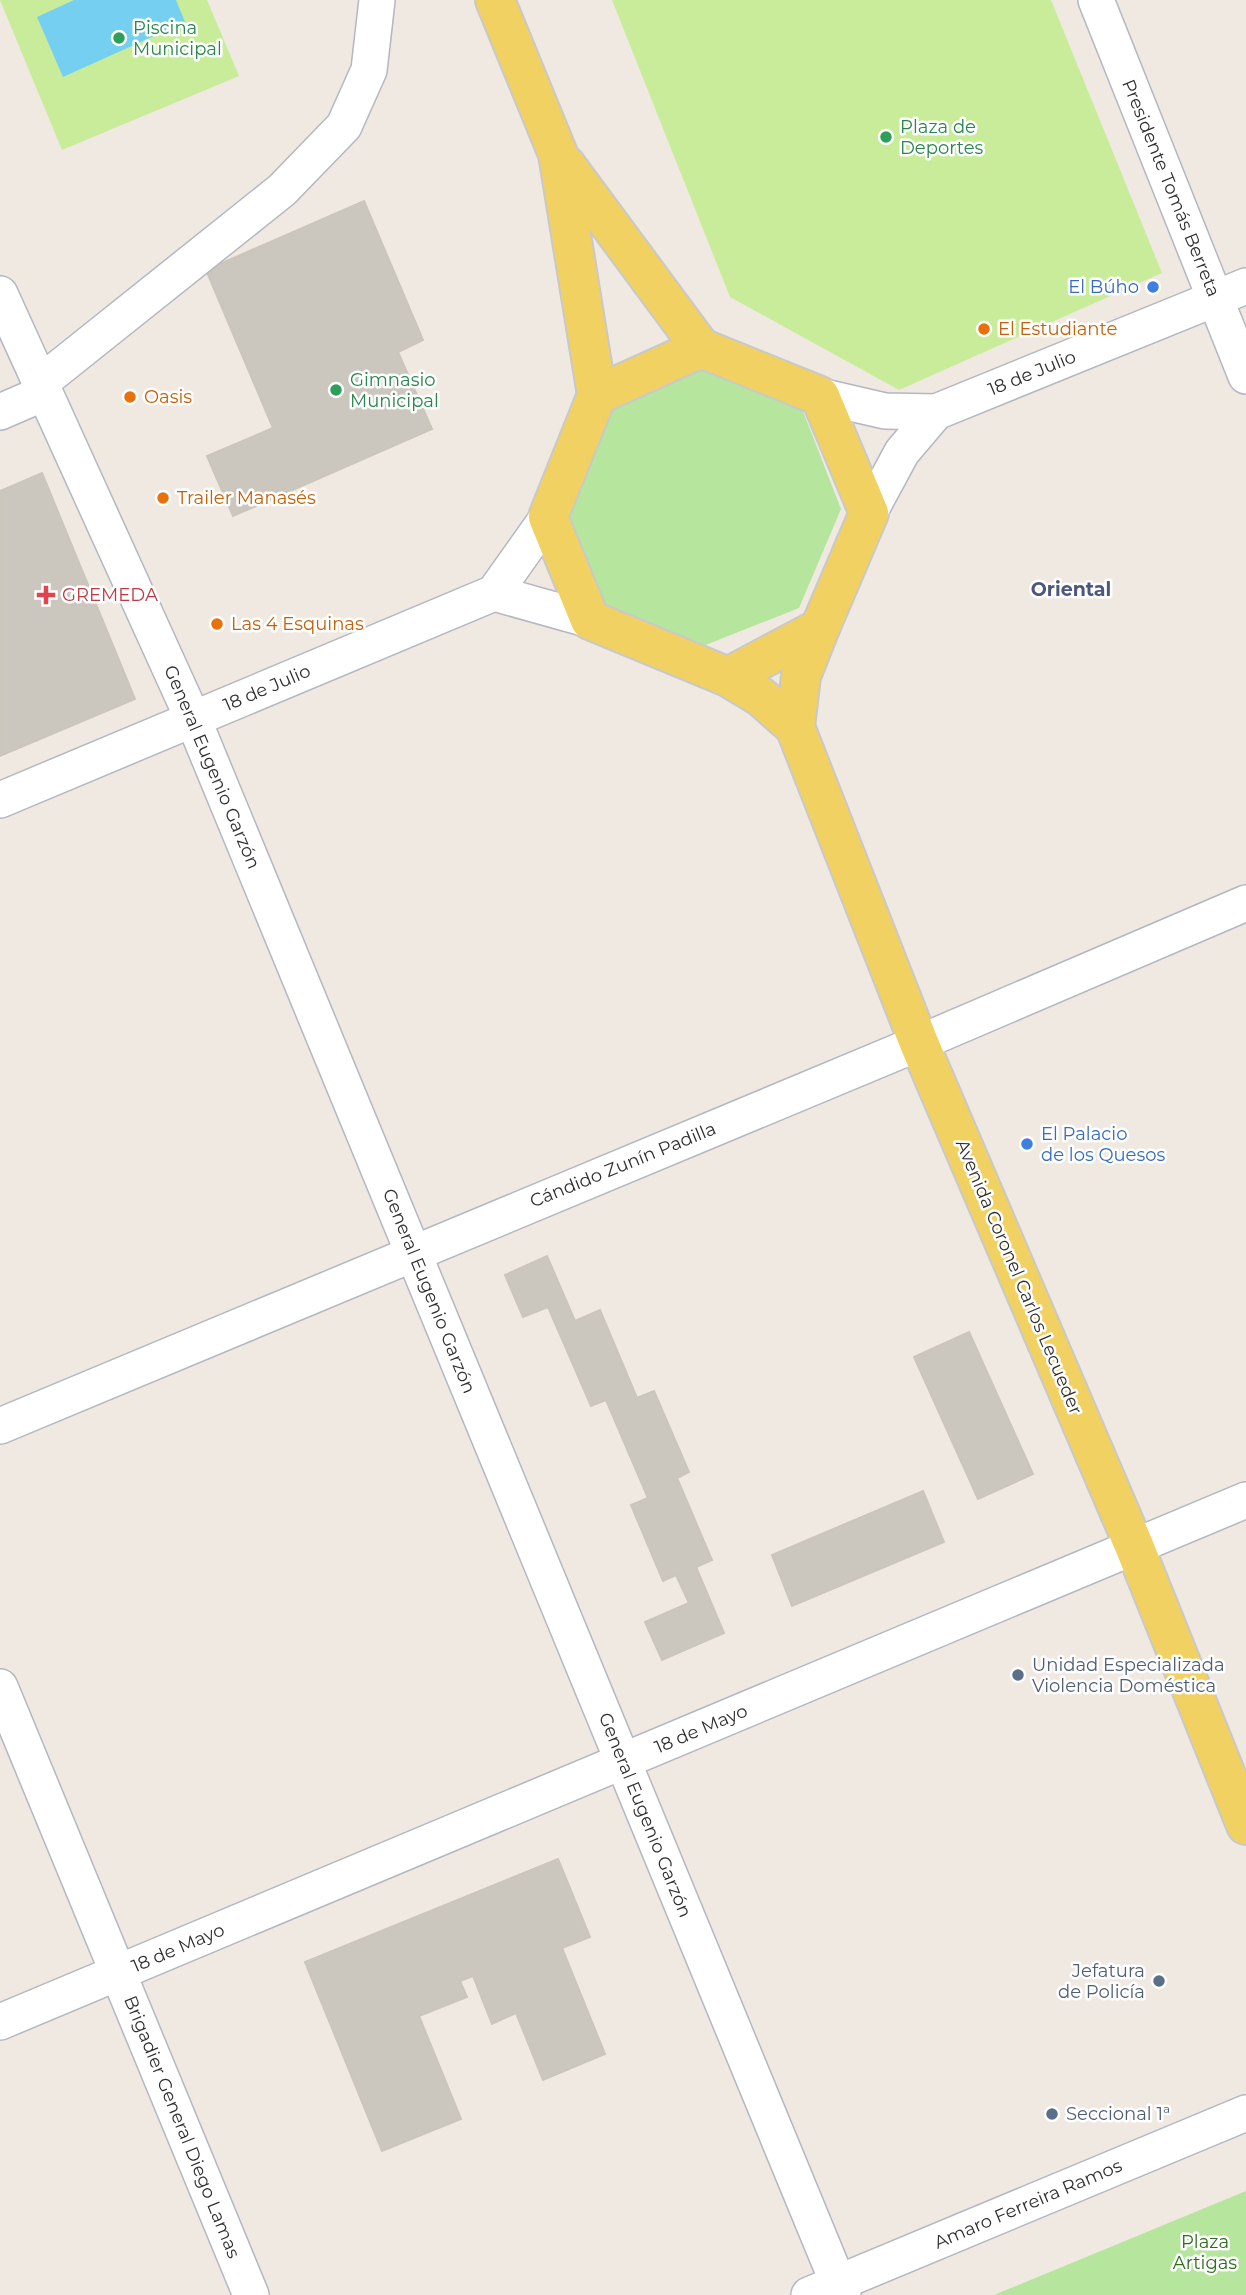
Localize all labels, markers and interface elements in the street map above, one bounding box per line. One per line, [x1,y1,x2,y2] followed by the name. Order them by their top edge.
[133,17,222,60] place label: Piscina Municipal
[111,30,127,46] marker: Piscina Municipal
[1117,76,1225,300] street label: Presidente Tomás Berreta
[900,116,984,159] place label: Plaza de Deportes
[878,129,894,145] marker: Plaza de Deportes
[1068,276,1139,298] place label: El Búho
[1145,279,1161,295] marker: El Búho
[998,318,1117,340] place label: El Estudiante
[976,321,992,337] marker: El Estudiante
[985,345,1079,401] street label: 18 de Julio
[350,369,439,412] place label: Gimnasio Municipal
[328,382,344,398] marker: Gimnasio Municipal
[144,386,192,408] place label: Oasis
[122,389,138,405] marker: Oasis
[177,487,316,509] place label: Trailer Manasés
[155,490,171,506] marker: Trailer Manasés
[1031,578,1111,601] district label: Oriental
[62,584,158,606] place label: GREMEDA
[36,585,56,605] marker: GREMEDA
[231,613,364,635] place label: Las 4 Esquinas
[209,616,225,632] marker: Las 4 Esquinas
[220,660,314,716] street label: 18 de Julio
[159,662,265,872] street label: General Eugenio Garzón
[527,1118,719,1212] street label: Cándido Zunín Padilla
[1041,1123,1166,1166] place label: El Palacio de los Quesos
[951,1136,1087,1418] street label: Avenida Coronel Carlos Lecueder
[1019,1136,1035,1152] marker: El Palacio de los Quesos
[378,1185,480,1397] street label: General Eugenio Garzón
[1032,1654,1225,1697] place label: Unidad Especializada Violencia Doméstica
[1010,1667,1026,1683] marker: Unidad Especializada Violencia Doméstica
[651,1700,751,1758] street label: 18 de Mayo
[594,1709,696,1921] street label: General Eugenio Garzón
[128,1919,228,1977] street label: 18 de Mayo
[1058,1960,1145,2003] place label: Jefatura de Policía
[1151,1973,1167,1989] marker: Jefatura de Policía
[119,1992,245,2262] street label: Brigadier General Diego Lamas
[1066,2103,1170,2125] place label: Seccional 1ª
[1044,2106,1060,2122] marker: Seccional 1ª
[931,2154,1125,2254] street label: Amaro Ferreira Ramos
[1173,2231,1237,2274] park label: Plaza Artigas

